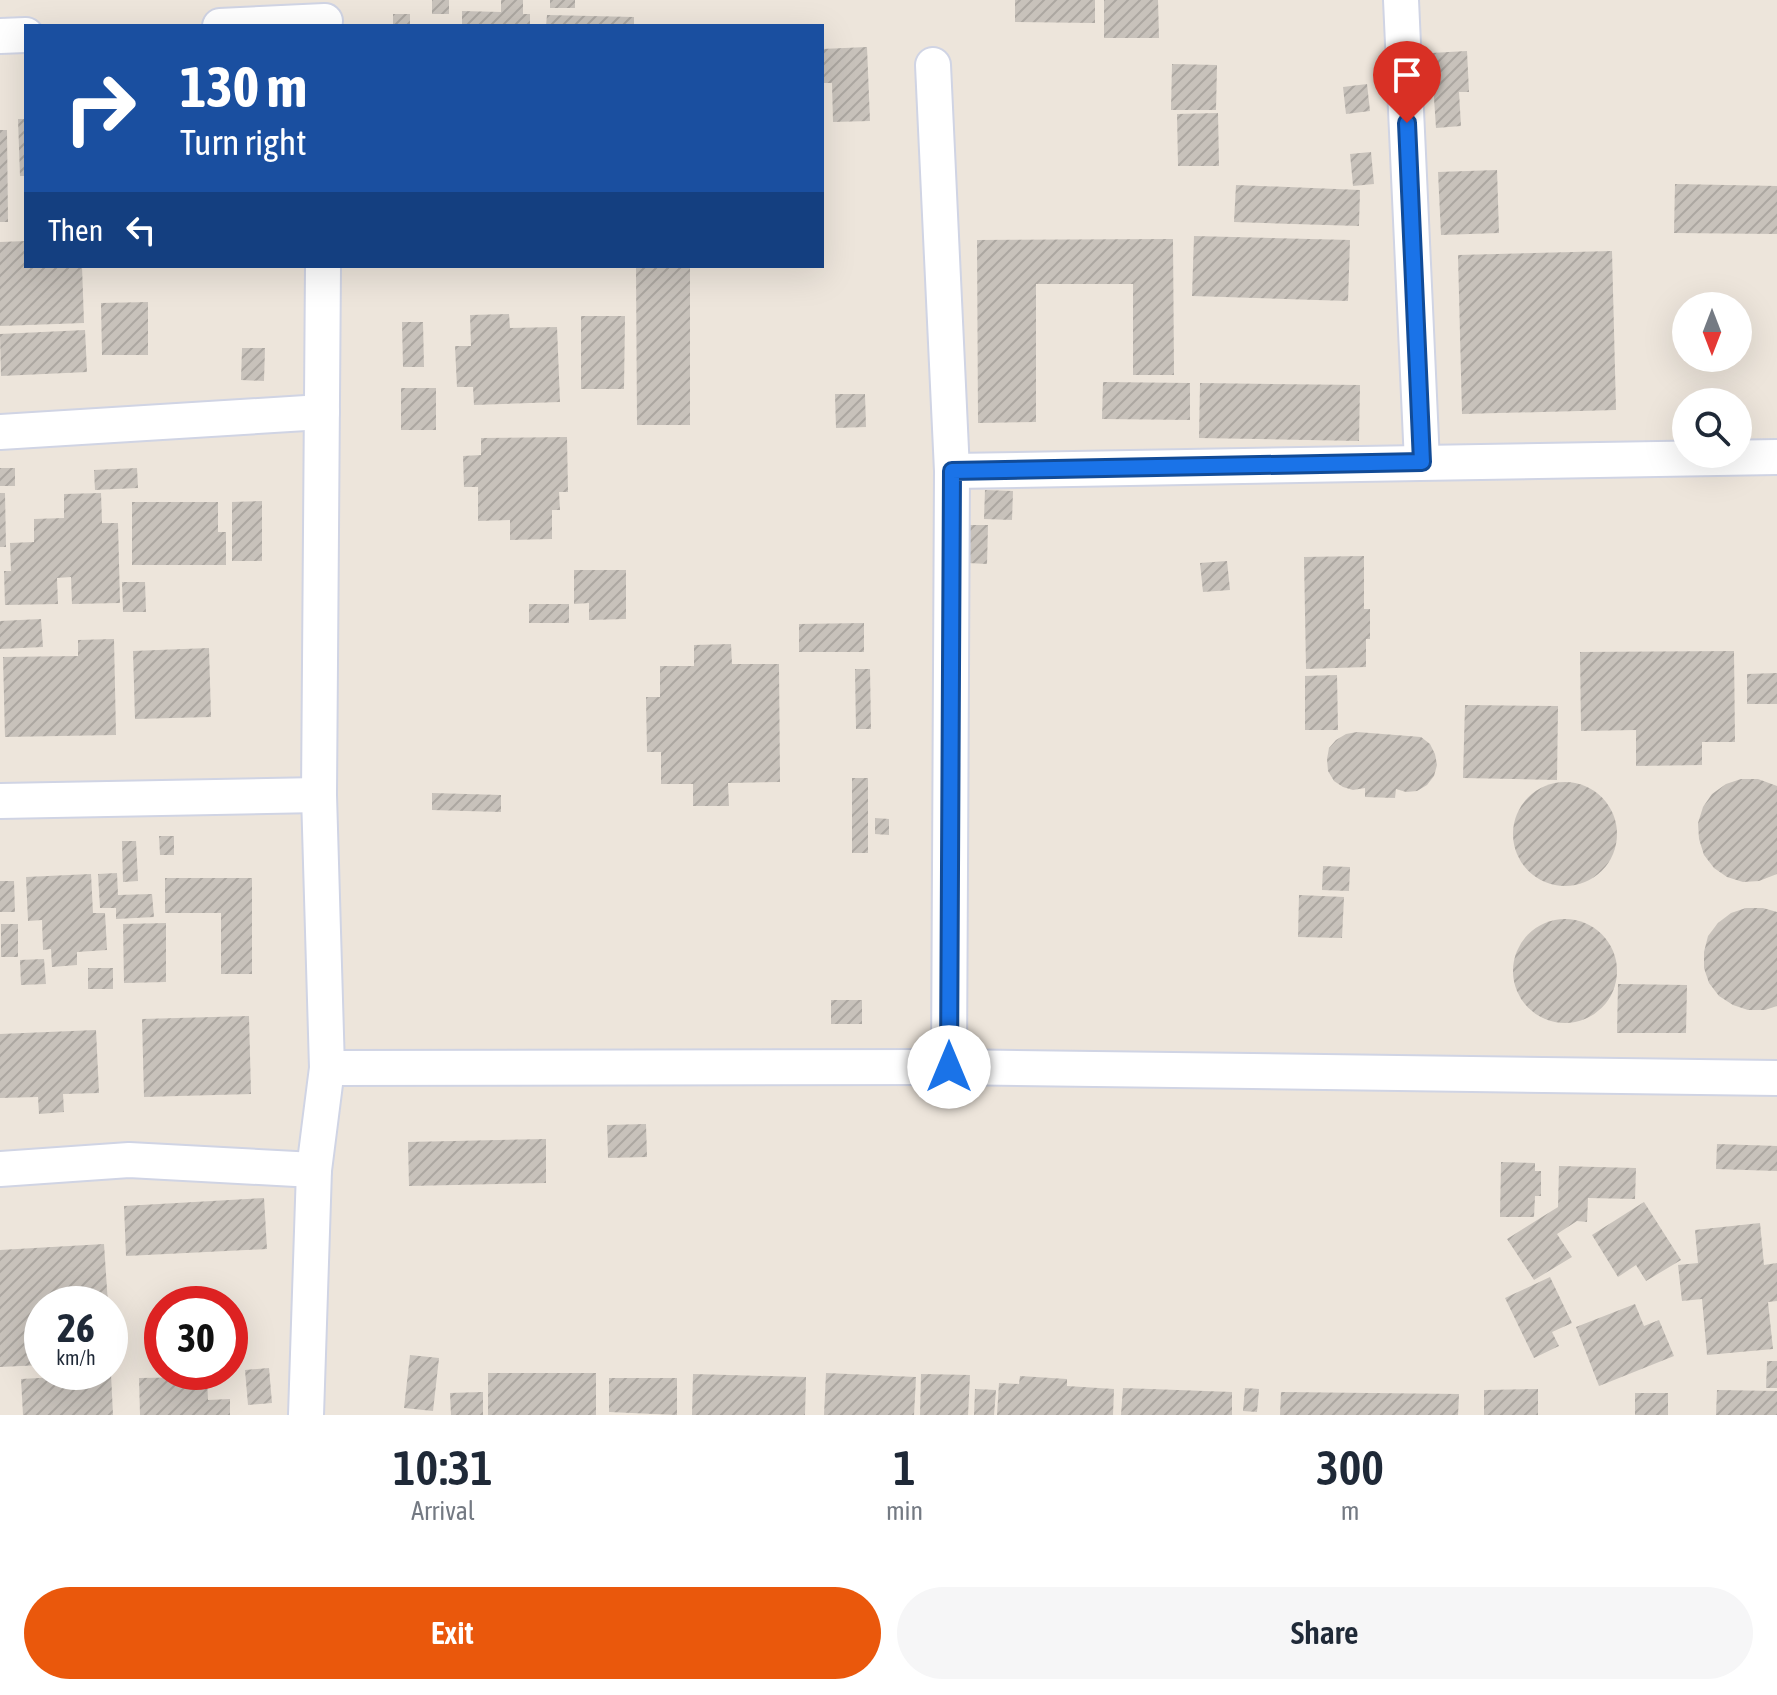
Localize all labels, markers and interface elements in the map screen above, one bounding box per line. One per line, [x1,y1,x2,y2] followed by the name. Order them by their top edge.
[1373,41,1441,123] pin
[1385,53,1429,97] icon: arrive
[180,55,307,119] text: 130 m
[48,56,152,160] icon: right
[180,121,307,163] text: Turn right
[119,208,163,252] icon: left
[48,213,103,247] text: Then
[1672,292,1752,372] north arrow
[1672,292,1752,468] map controls
[1672,388,1752,468] button: search
[907,1025,991,1109] position arrow
[144,1286,248,1390] speed limit sign: 30
[57,1305,95,1350] text: 26
[56,1346,96,1369] text: km/h
[393,1440,493,1495] text: 10:31
[893,1440,916,1495] text: 1
[1316,1440,1384,1495] text: 300
[411,1496,475,1526] text: Arrival
[886,1496,923,1526] text: min
[1341,1496,1359,1526] text: m
[24,1587,881,1679] button: Exit
[897,1587,1753,1679] button: Share

